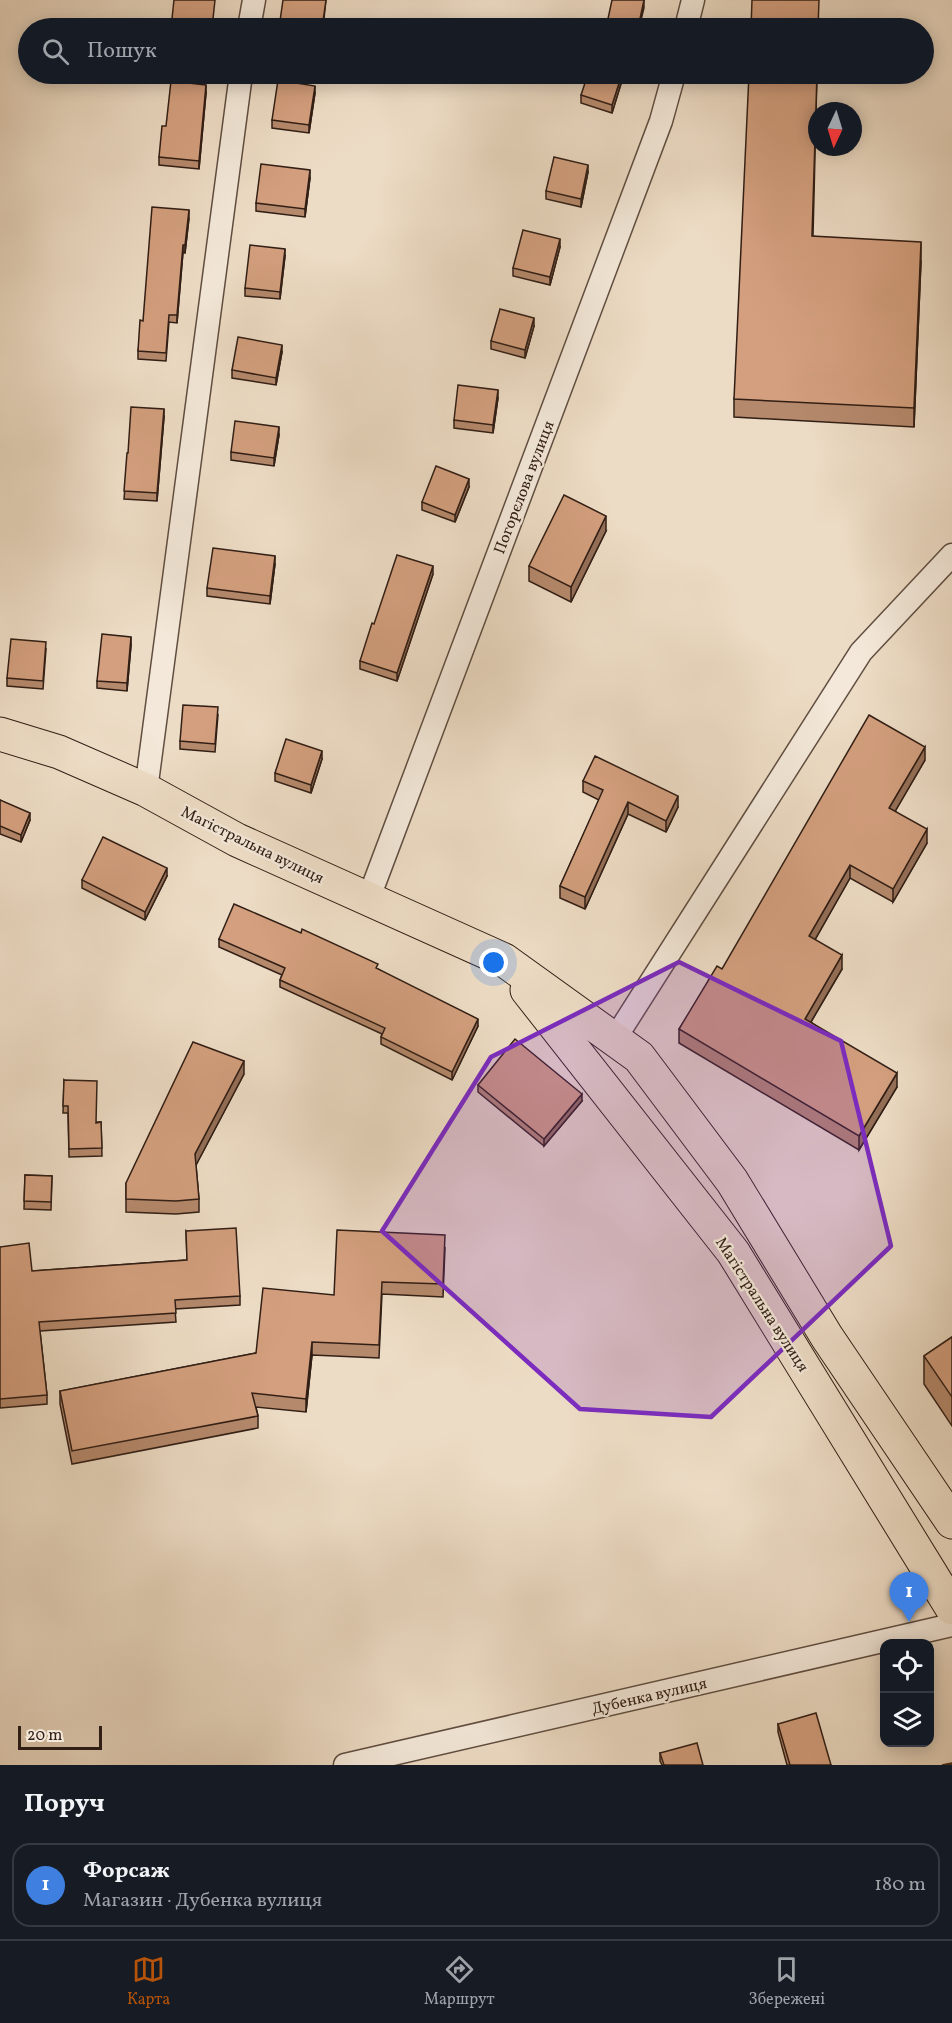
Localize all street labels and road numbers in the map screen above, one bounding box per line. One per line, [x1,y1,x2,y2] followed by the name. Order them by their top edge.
[489,418,560,558] street label: Погорєлова вулиця
[177,802,327,890] street label: Магістральна вулиця
[709,1233,813,1377] street label: Магістральна вулиця
[590,1673,709,1721] street label: Дубенка вулиця

